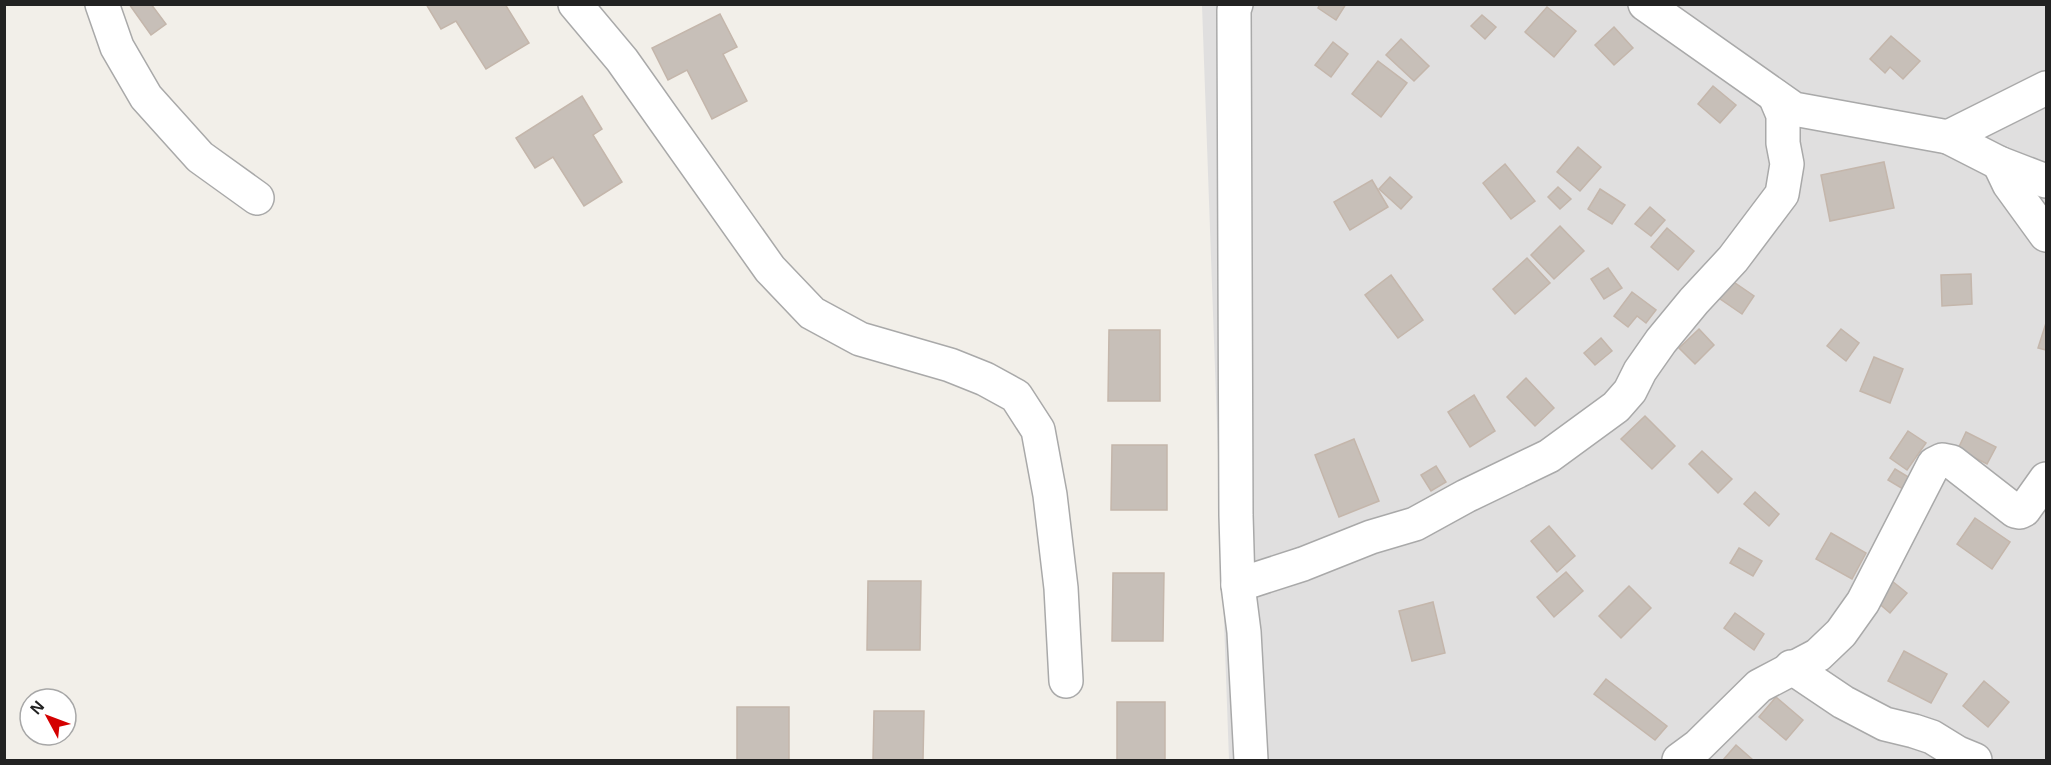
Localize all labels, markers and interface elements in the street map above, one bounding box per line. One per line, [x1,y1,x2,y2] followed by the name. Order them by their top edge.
[18,687,78,747] north arrow
[27,698,47,717] text: N

